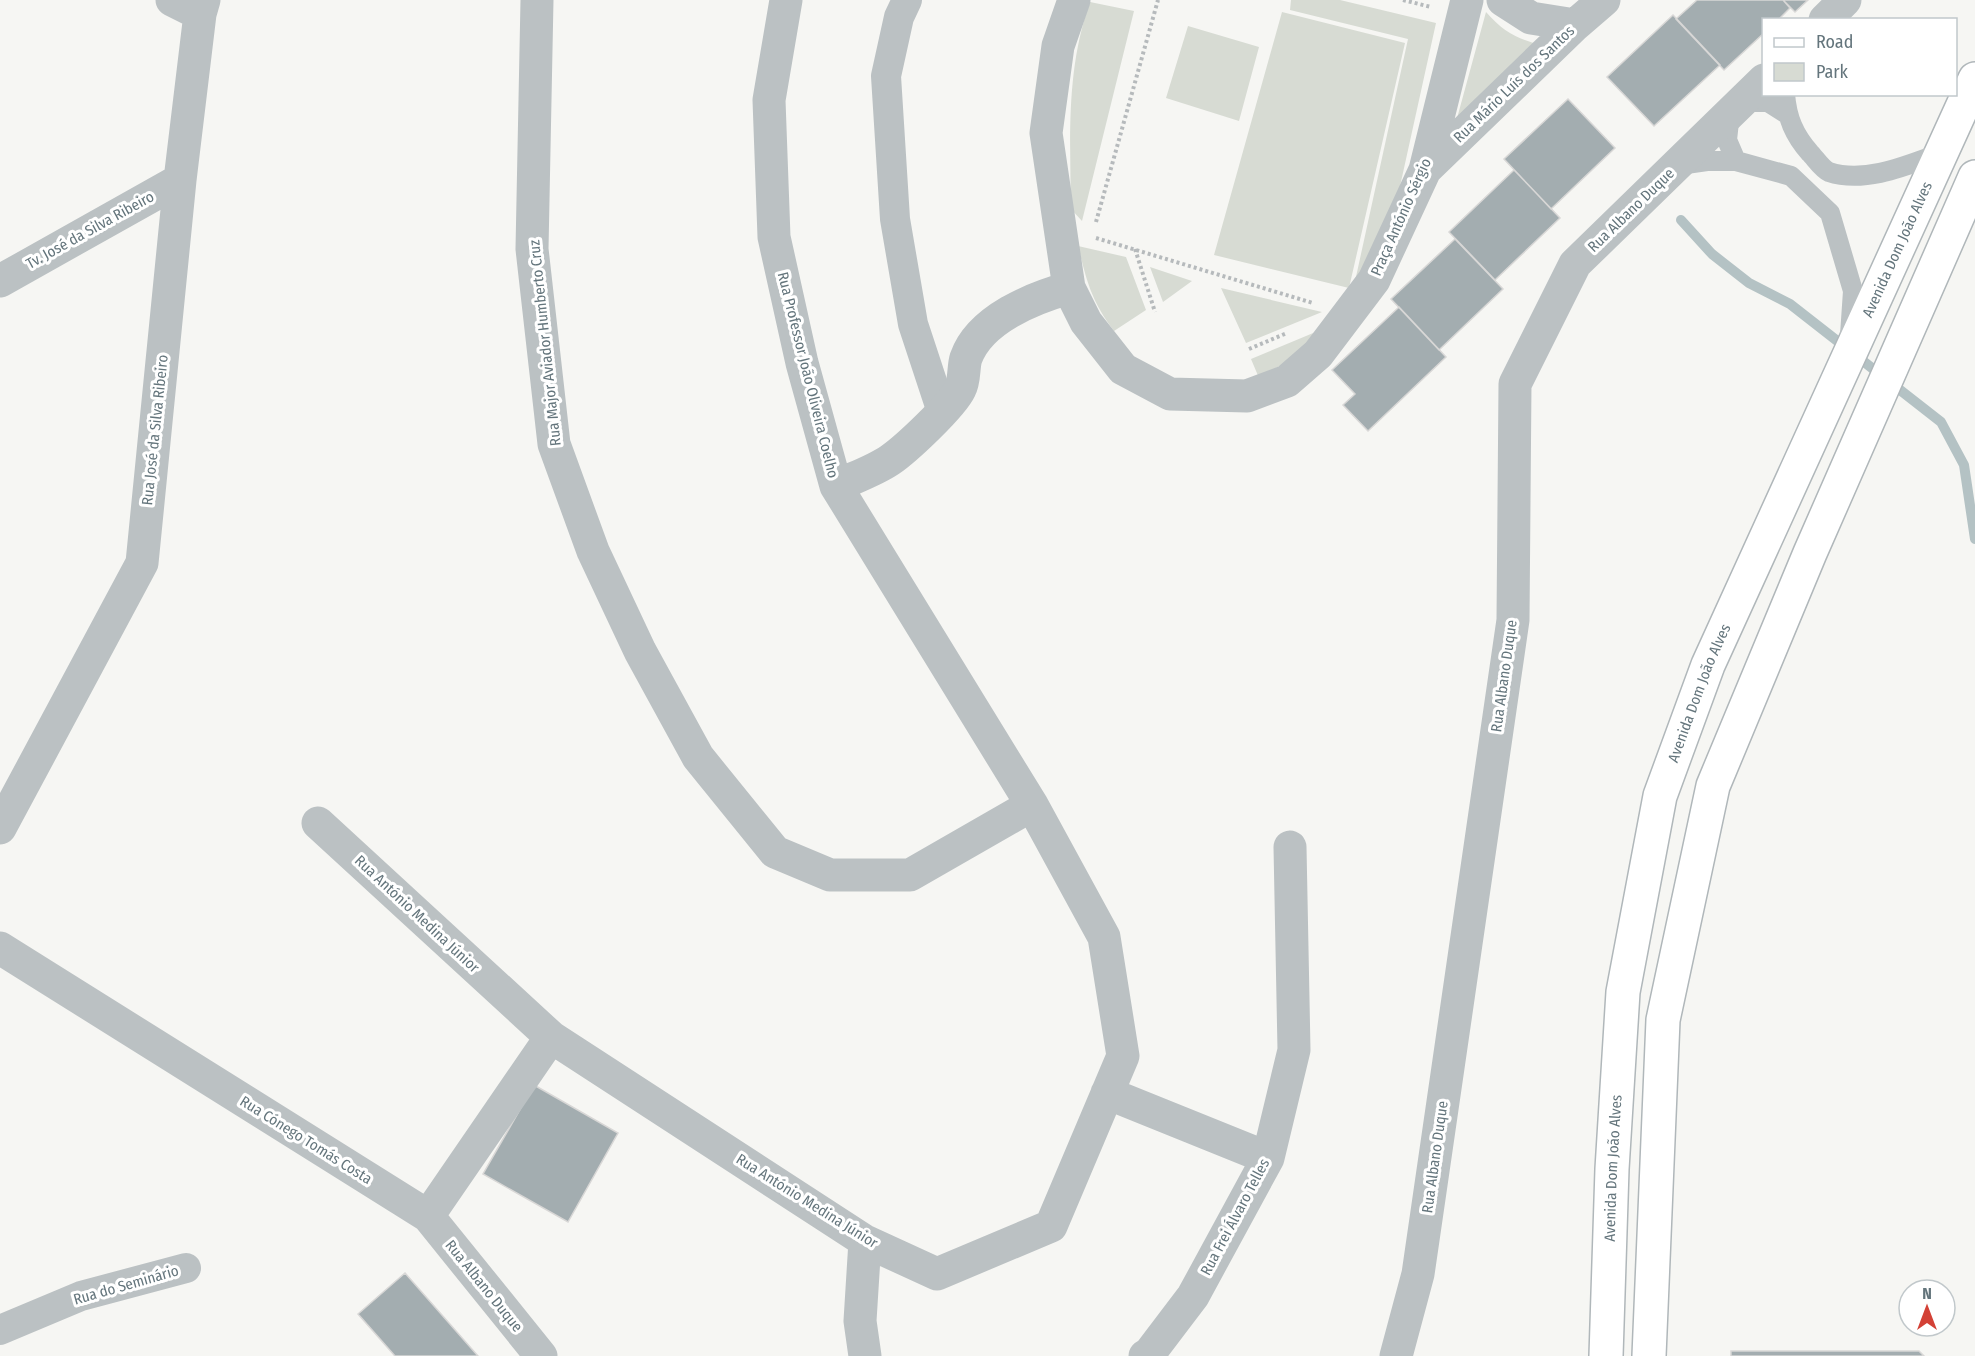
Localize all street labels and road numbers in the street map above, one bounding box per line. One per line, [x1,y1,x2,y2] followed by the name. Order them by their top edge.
[1450,22,1578,146] street label: Rua Mário Luís dos Santos
[1367,155,1435,279] street label: Praça António Sérgio
[1584,164,1678,256] street label: Rua Albano Duque
[1859,179,1936,320] street label: Avenida Dom João Alves
[23,187,157,273] street label: Tv. José da Silva Ribeiro
[525,239,565,447] street label: Rua Major Aviador Humberto Cruz
[774,270,842,480] street label: Rua Professor João Oliveira Coelho
[138,354,172,506] street label: Rua José da Silva Ribeiro
[1487,619,1521,733] street label: Rua Albano Duque
[1664,621,1734,765] street label: Avenida Dom João Alves
[351,852,484,977] street label: Rua António Medina Júnior
[237,1092,375,1188] street label: Rua Cónego Tomás Costa
[1601,1094,1626,1242] street label: Avenida Dom João Alves
[1418,1100,1452,1214] street label: Rua Albano Duque
[733,1150,882,1252] street label: Rua António Medina Júnior
[1197,1156,1273,1278] street label: Rua Frei Álvaro Telles
[441,1236,527,1336] street label: Rua Albano Duque
[71,1261,181,1309] street label: Rua do Seminário

